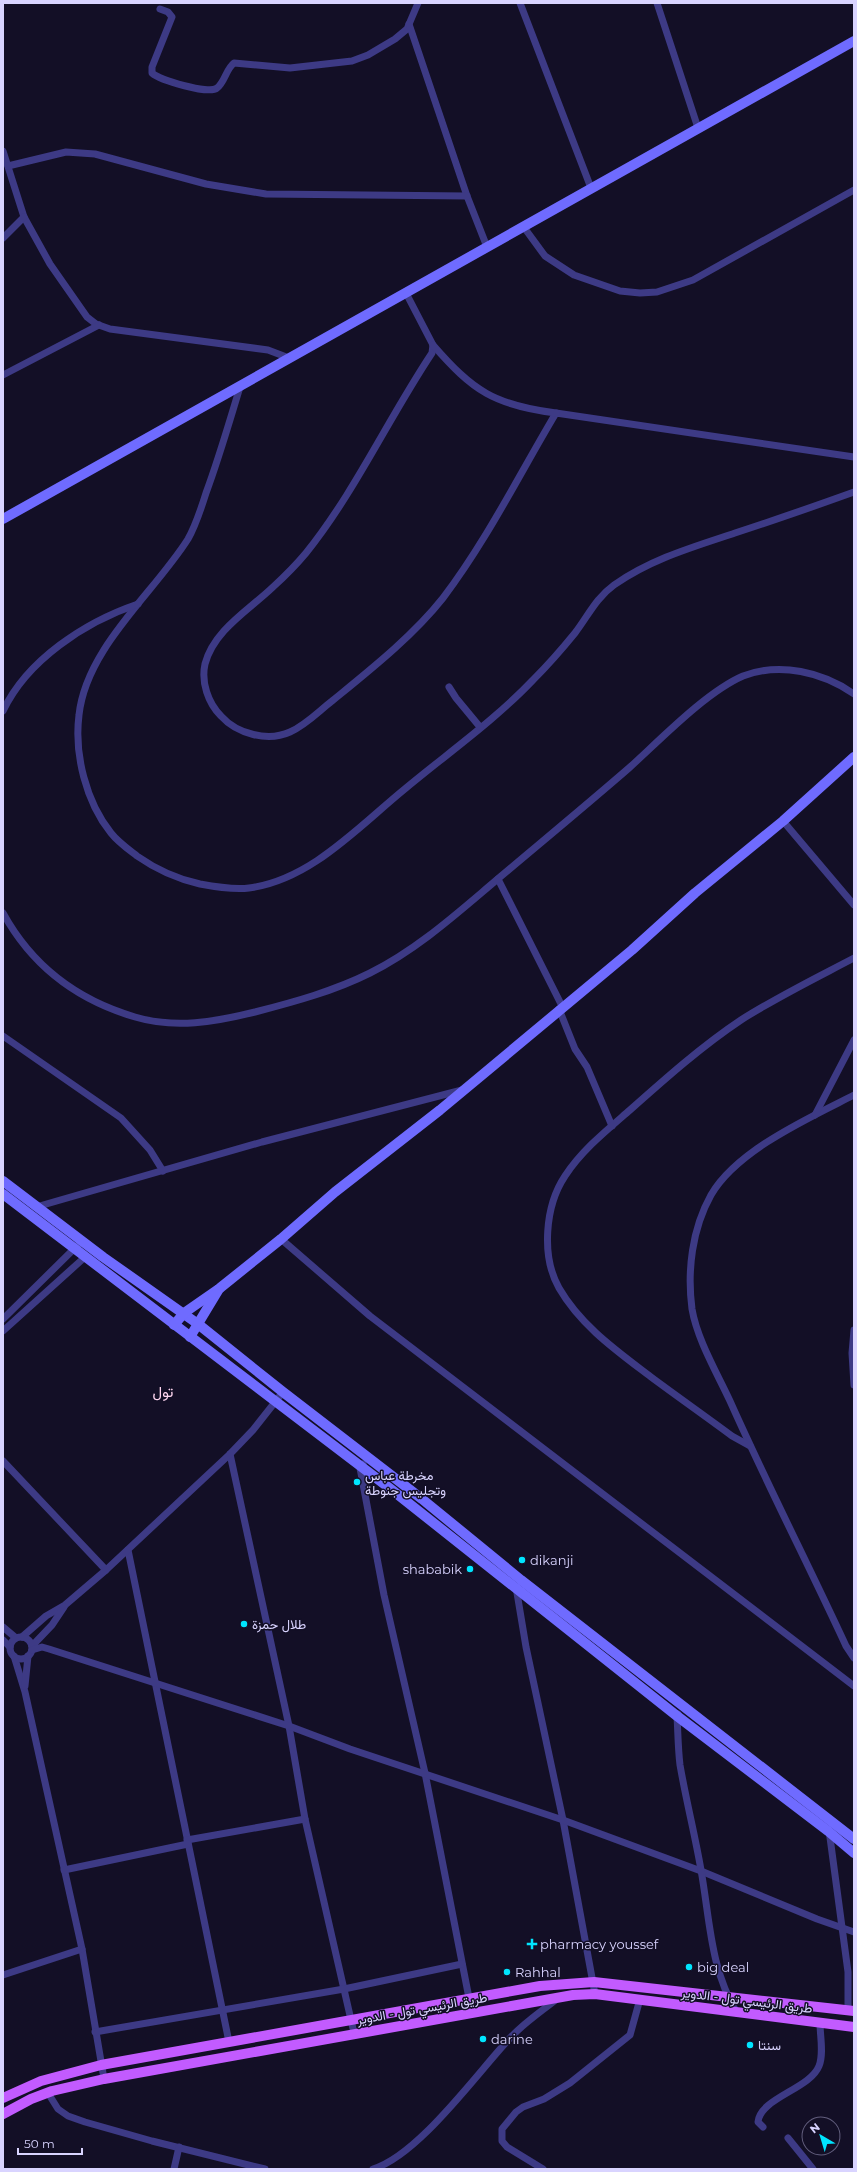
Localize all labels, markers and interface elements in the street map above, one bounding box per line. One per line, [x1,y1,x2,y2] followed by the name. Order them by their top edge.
[153,1382,174,1401] district label: تول
[365,1467,446,1499] place label: مخرطة عباس وتجليس جنوطة
[352,1477,362,1487] marker: مخرطة عباس وتجليس جنوطة
[530,1552,573,1568] place label: dikanji
[517,1555,527,1565] marker: dikanji
[403,1561,462,1577] place label: shababik
[465,1564,475,1574] marker: shababik
[252,1616,306,1633] place label: طلال حمزة
[239,1619,249,1629] marker: طلال حمزة
[540,1936,659,1952] place label: pharmacy youssef
[527,1939,537,1949] marker: pharmacy youssef
[697,1959,749,1975] place label: big deal
[684,1962,694,1972] marker: big deal
[515,1964,561,1980] place label: Rahhal
[502,1967,512,1977] marker: Rahhal
[679,1984,814,2019] street label: طريق الرئيسي تول - الدوير
[355,1989,489,2030] street label: طريق الرئيسي تول - الدوير
[491,2031,533,2047] place label: darine
[478,2034,488,2044] marker: darine
[758,2037,781,2053] place label: سنتا
[745,2040,755,2050] marker: سنتا
[801,2116,841,2156] north arrow
[807,2120,823,2136] text: N
[18,2130,82,2156] scale bar
[24,2136,55,2151] text: 50 m

